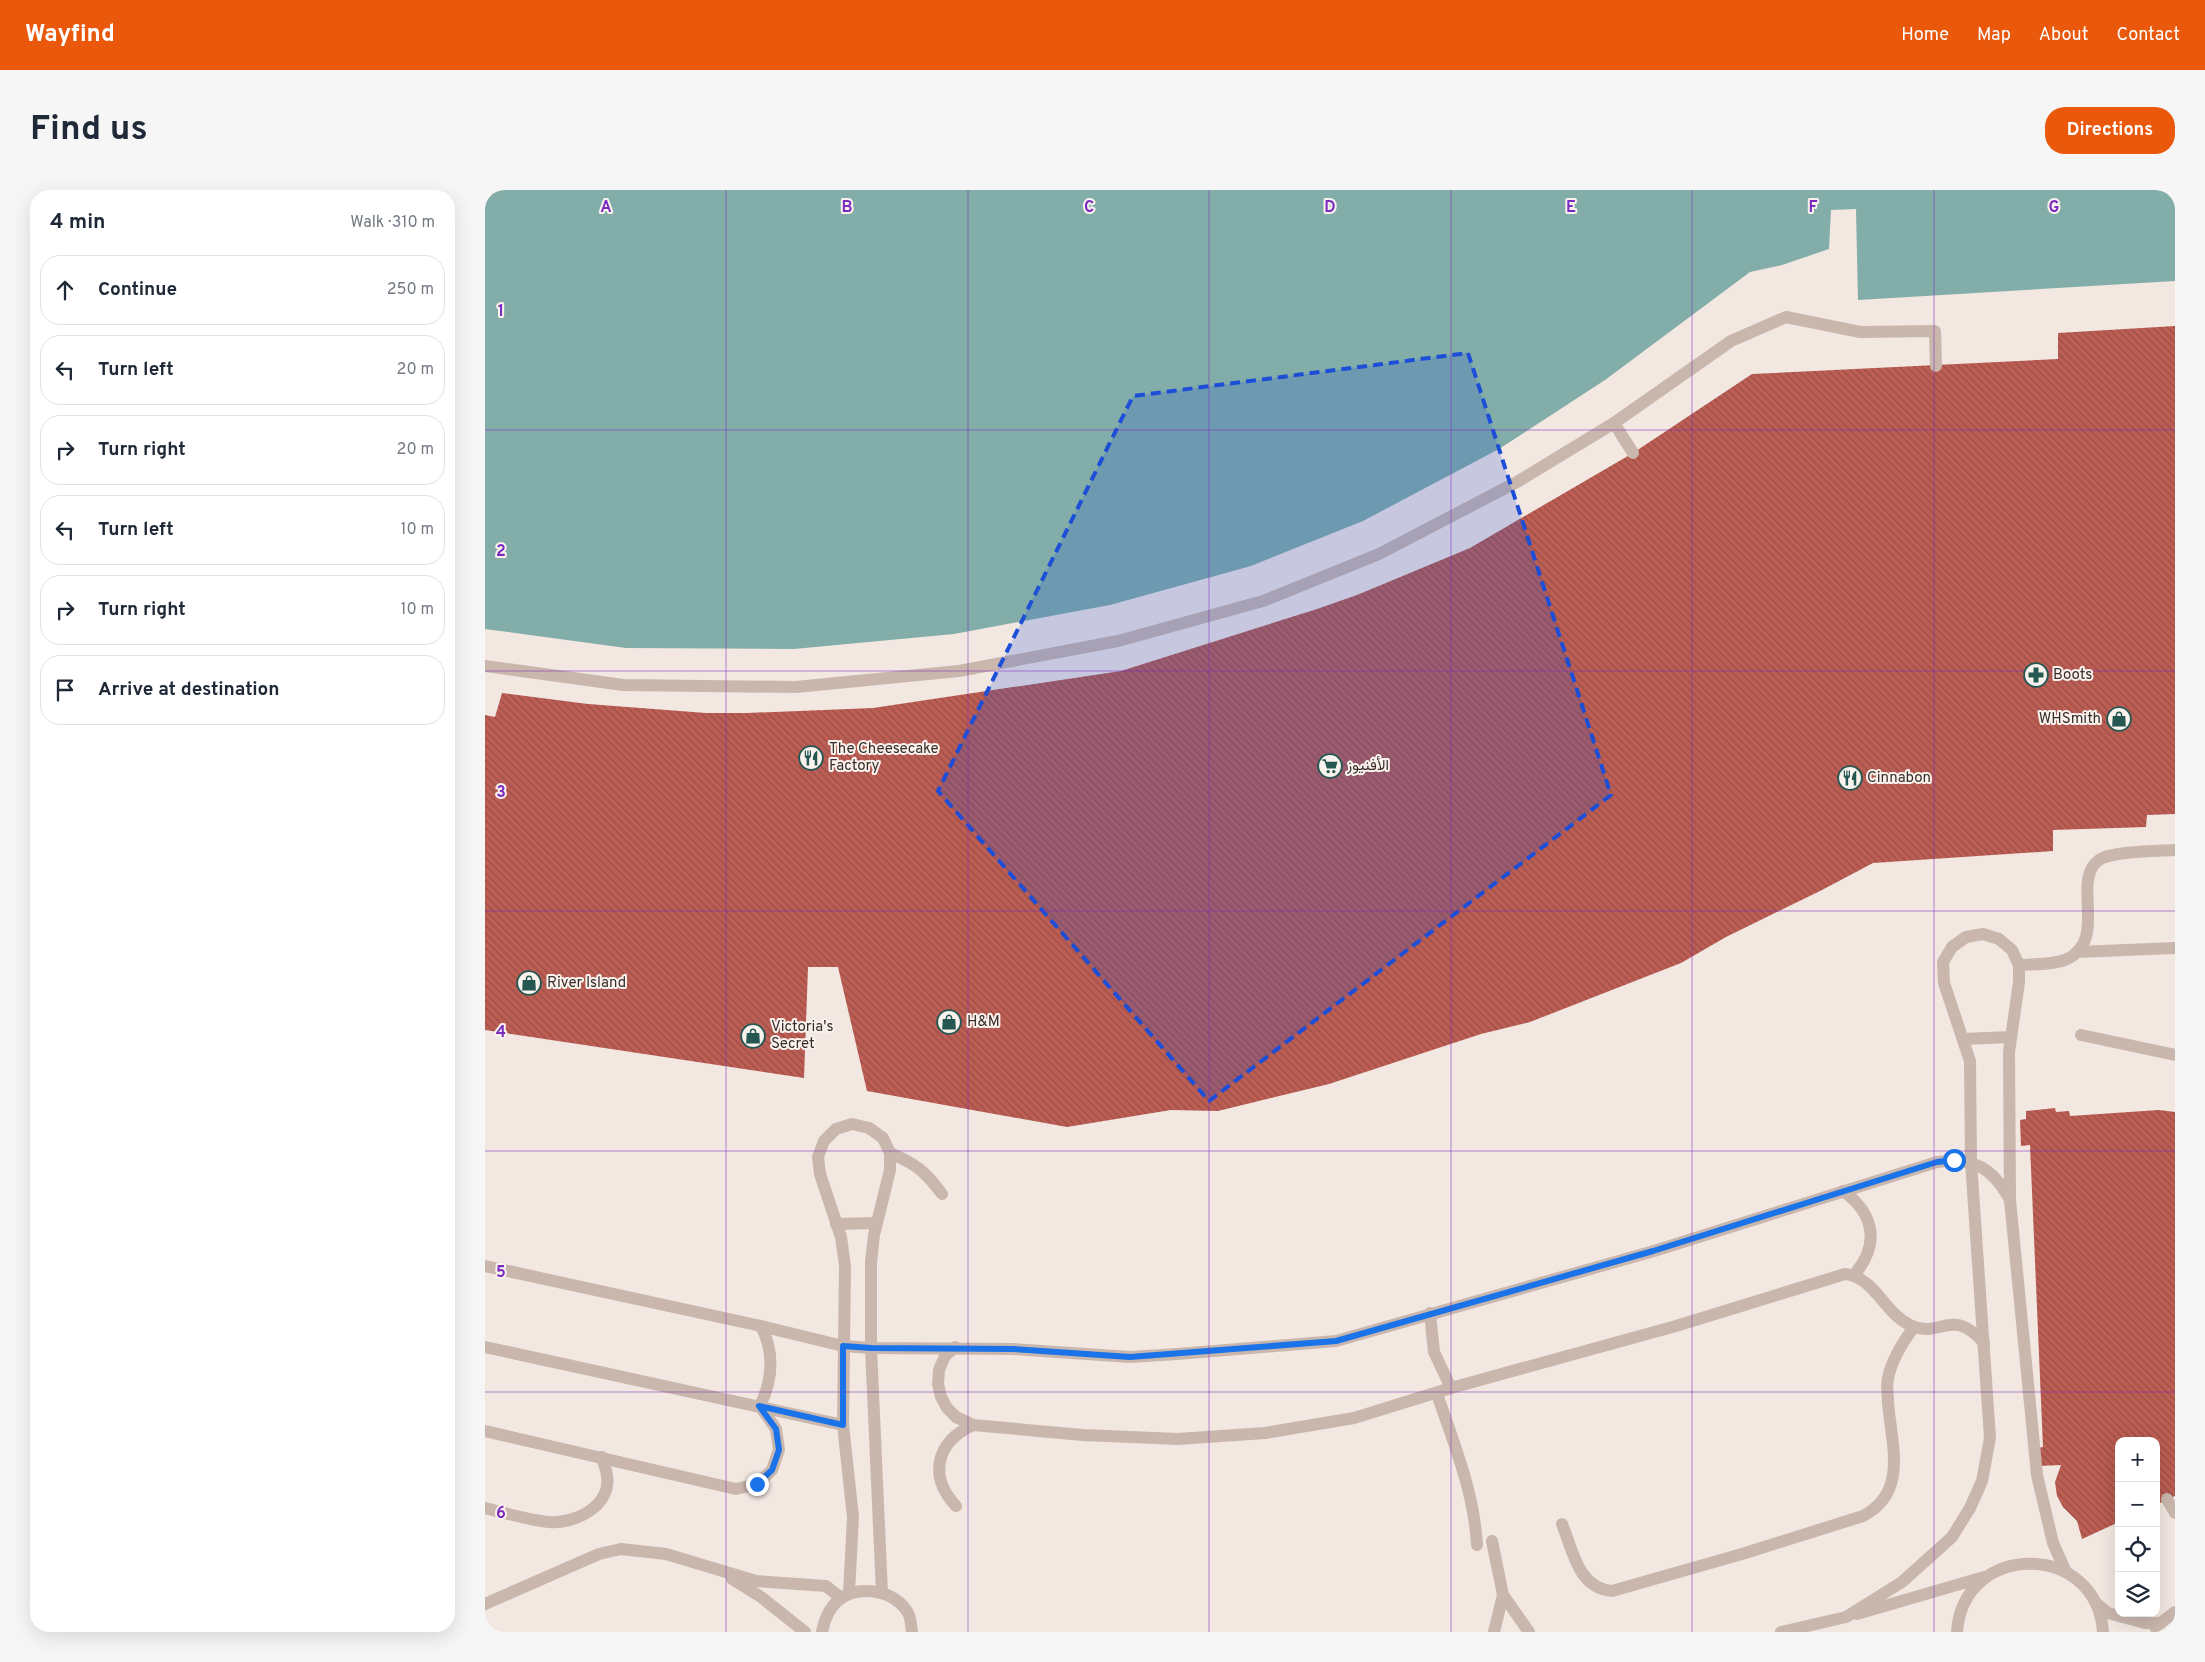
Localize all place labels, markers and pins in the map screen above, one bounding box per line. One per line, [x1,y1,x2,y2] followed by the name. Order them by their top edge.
[2023,662,2049,688] pharmacy icon: Boots
[2053,666,2092,685] place label: Boots
[2106,706,2132,732] shop icon: WHSmith
[2039,710,2101,729] place label: WHSmith
[829,740,939,776] place label: The Cheesecake Factory
[798,745,824,771] restaurant icon: The Cheesecake Factory
[1317,753,1343,779] supermarket icon: الأفنيوز
[1346,756,1389,776] place label: الأفنيوز
[1837,765,1863,791] restaurant icon: Cinnabon
[1867,769,1931,788] place label: Cinnabon
[516,970,542,996] shop icon: River Island
[547,974,626,993] place label: River Island
[936,1009,962,1035] shop icon: H&M
[967,1013,1000,1032] place label: H&M
[771,1018,833,1054] place label: Victoria's Secret
[740,1023,766,1049] shop icon: Victoria's Secret

